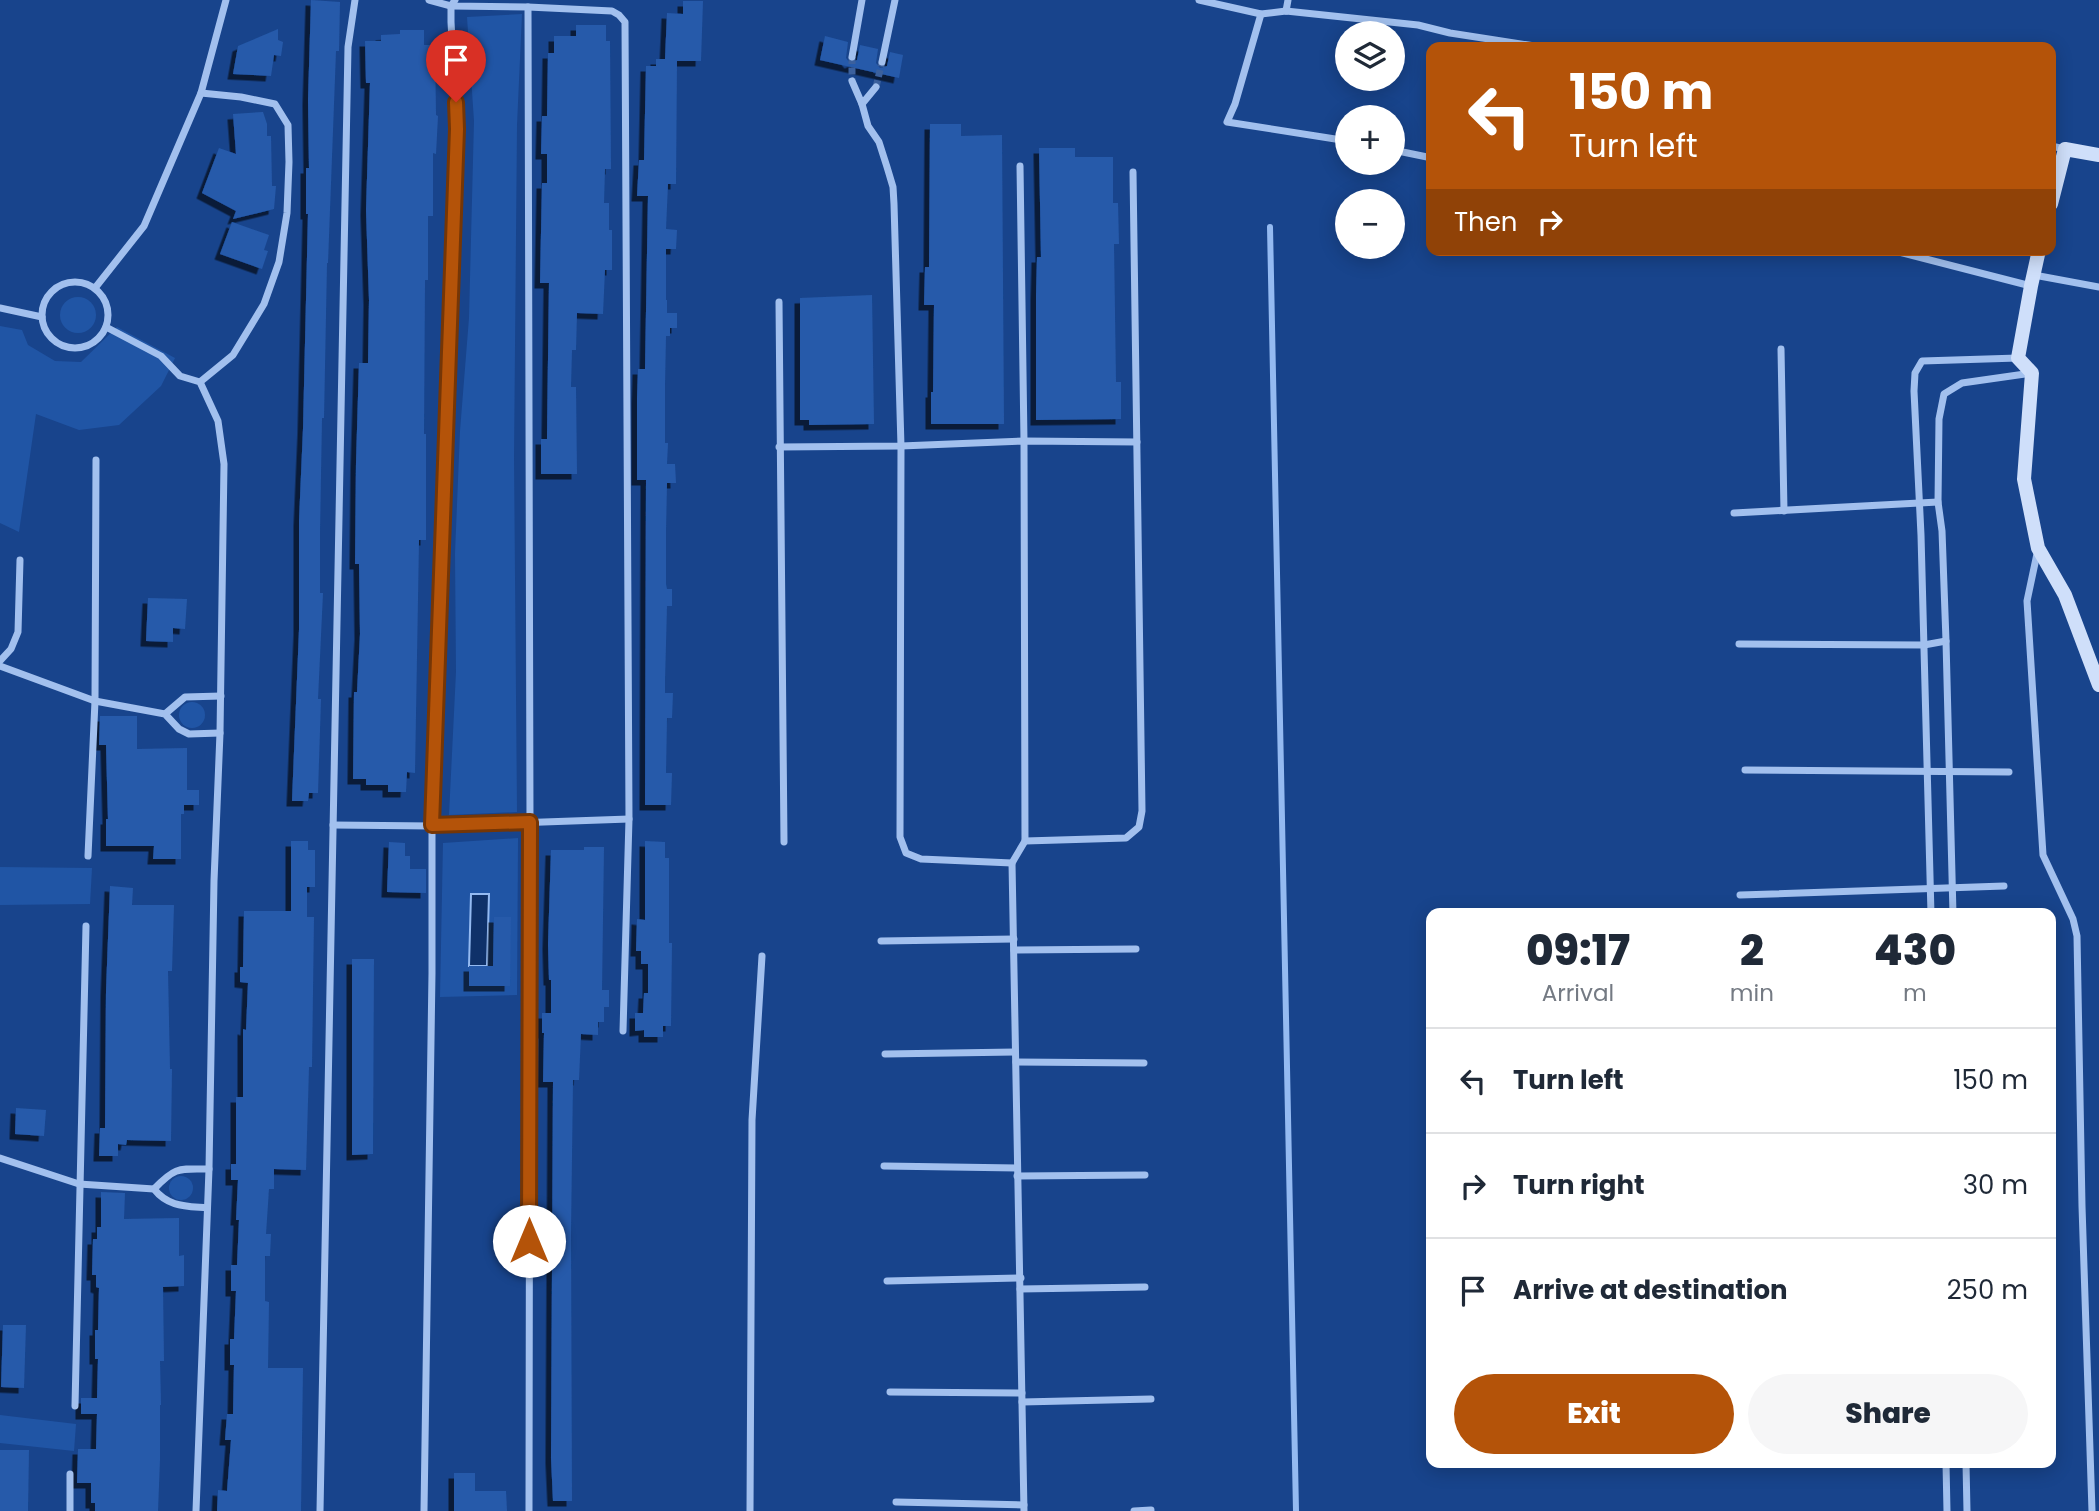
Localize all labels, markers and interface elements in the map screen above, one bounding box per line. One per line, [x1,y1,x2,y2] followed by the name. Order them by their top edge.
[1335,21,1405,259] map controls
[1335,21,1405,91] button: layers
[426,30,486,102] pin
[437,41,475,79] icon: arrive
[1569,58,1714,126] text: 150 m
[1454,70,1545,161] icon: left
[1335,105,1405,175] button: +
[1569,123,1698,168] text: Turn left
[1335,189,1405,259] button: −
[1531,203,1569,241] icon: right
[1454,204,1517,240] text: Then
[1526,921,1630,980] text: 09:17
[1740,921,1764,980] text: 2
[1874,921,1956,980] text: 430
[1542,977,1614,1009] text: Arrival
[1730,977,1774,1009] text: min
[1903,977,1927,1009] text: m
[1454,1062,1492,1100] icon: left
[1513,1062,1624,1098] text: Turn left
[1953,1062,2028,1098] text: 150 m
[1454,1167,1492,1205] icon: right
[1513,1167,1645,1203] text: Turn right
[1963,1167,2028,1203] text: 30 m
[492,1204,566,1278] position arrow
[1454,1272,1492,1310] icon: arrive
[1513,1272,1788,1308] text: Arrive at destination
[1947,1272,2028,1308] text: 250 m
[1454,1374,1734,1454] button: Exit
[1748,1374,2028,1454] button: Share

